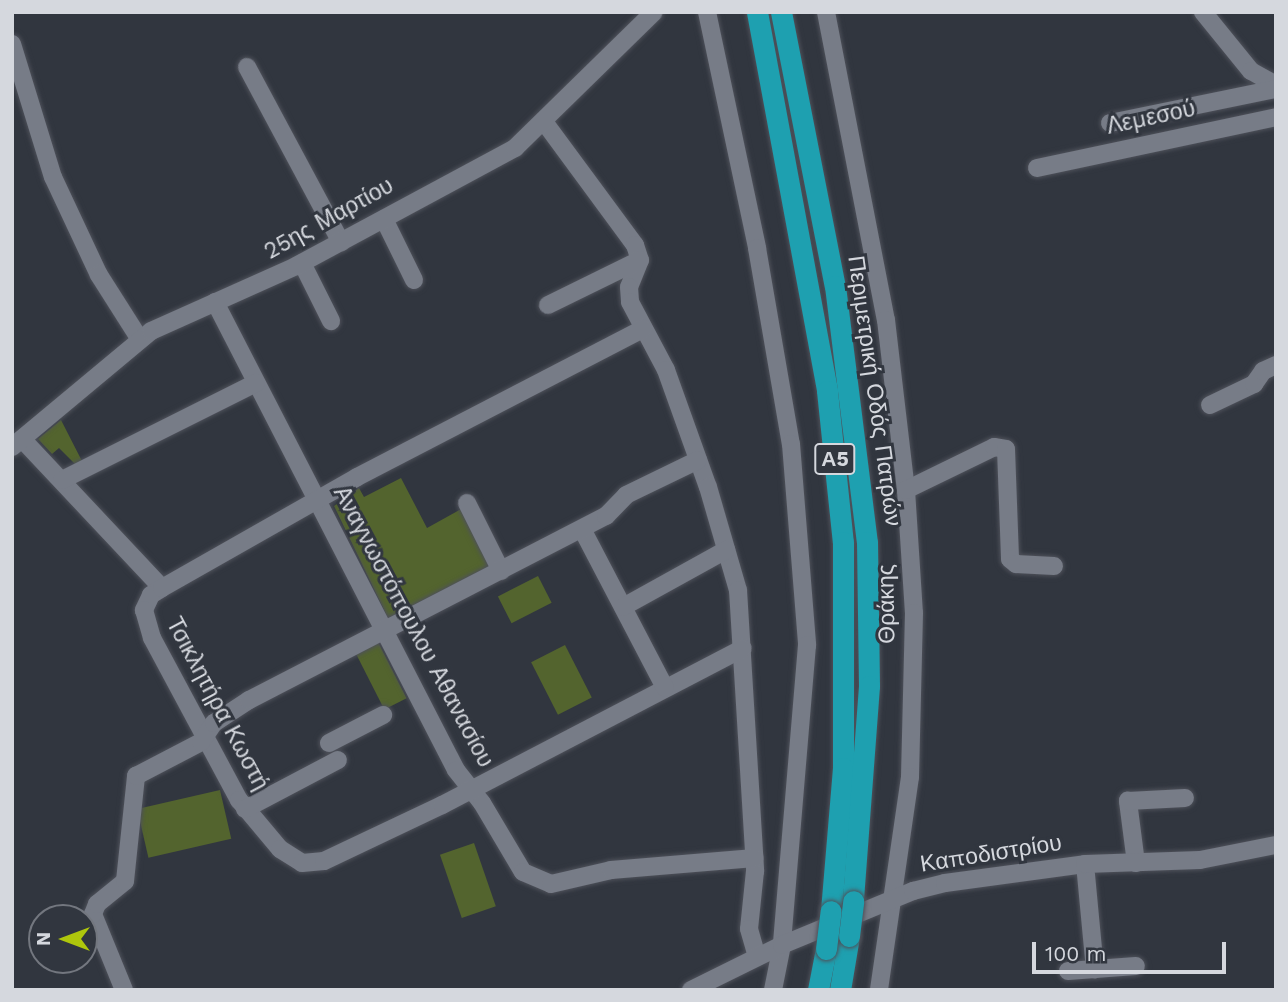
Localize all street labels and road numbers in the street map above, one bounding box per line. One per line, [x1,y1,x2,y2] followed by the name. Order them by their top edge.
[1104,95,1198,141] street label: Λεμεσού
[260,172,398,266] street label: 25ης Μαρτίου
[841,254,907,528] street label: Περιμετρική Οδός Πατρών
[814,442,856,476] road number: Α5
[327,482,499,772] street label: Αναγνωστόπουλου Αθανασίου
[873,564,901,644] street label: Θράκης
[160,613,274,795] street label: Τσικλητήρα Κωστή
[918,829,1064,879] street label: Καποδιστρίου

